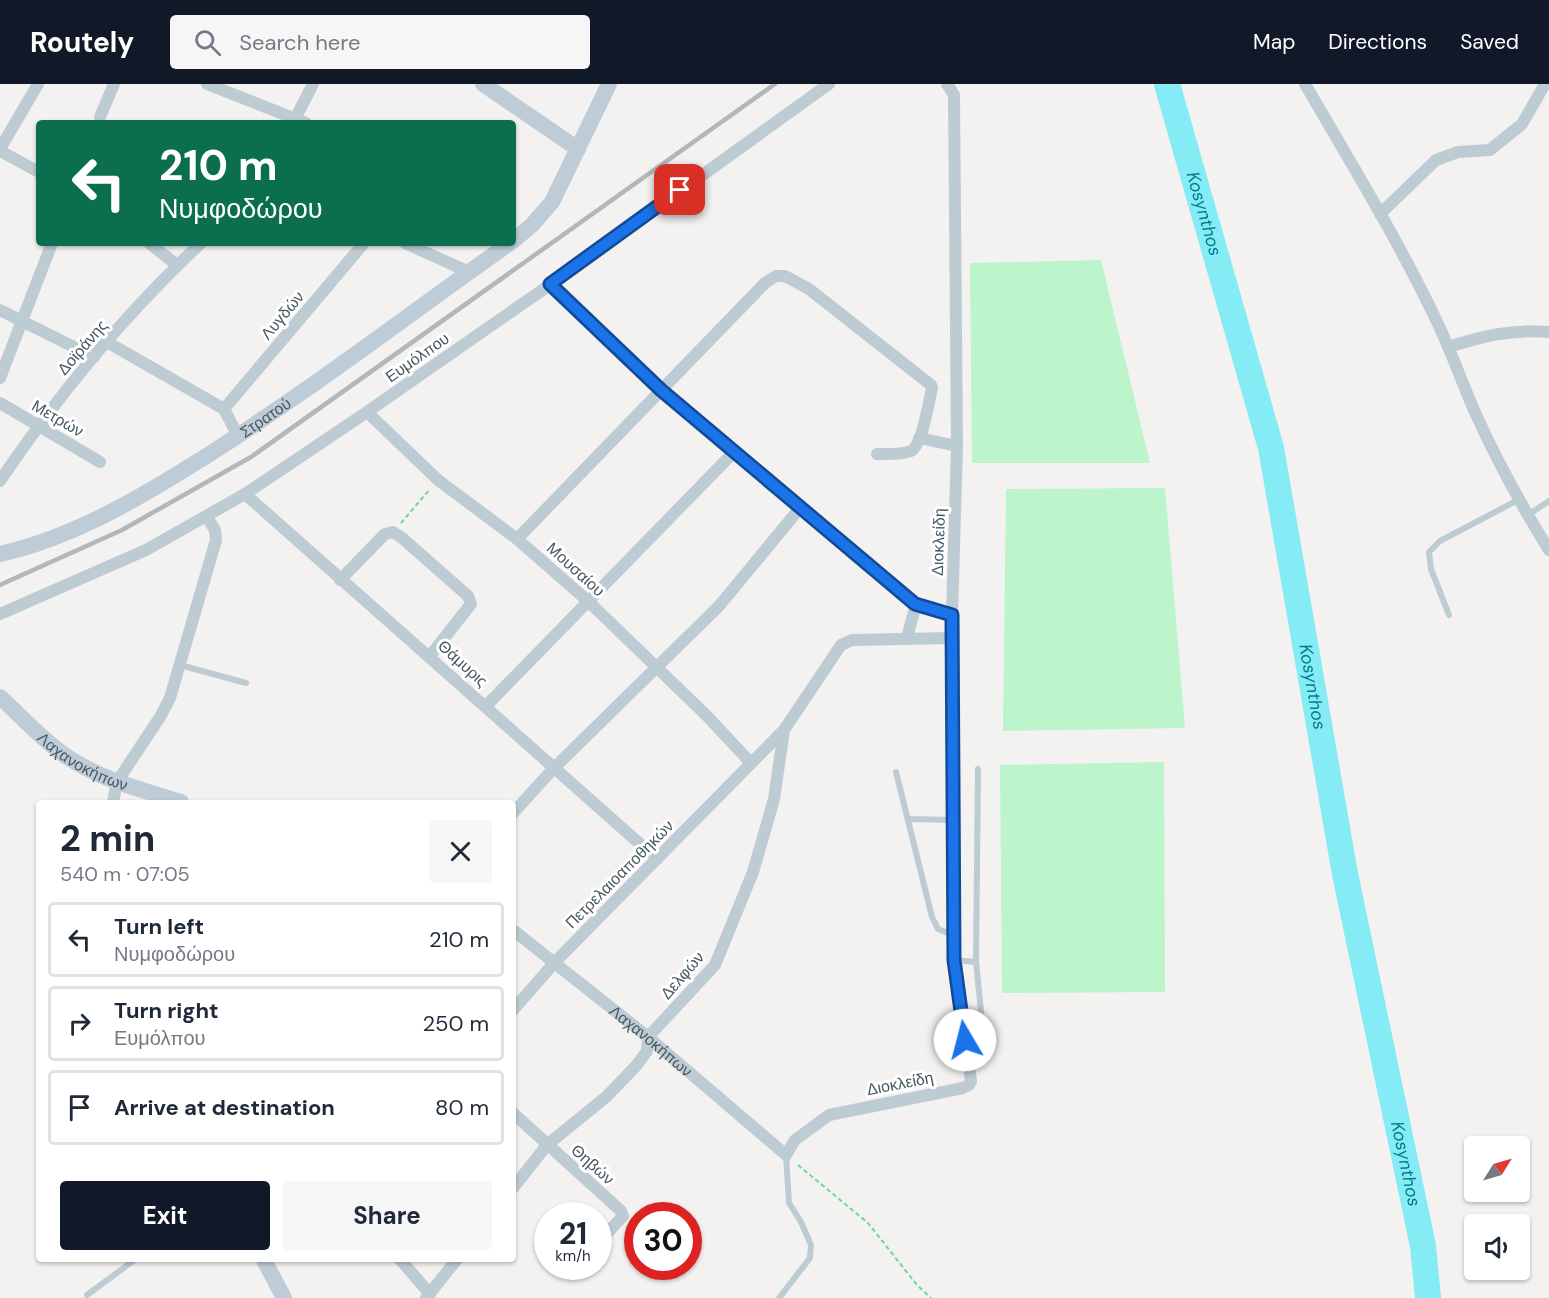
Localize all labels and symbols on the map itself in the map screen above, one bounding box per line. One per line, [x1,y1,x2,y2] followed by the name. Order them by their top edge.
[654,164,705,215] pin
[1181,169,1228,259] water label: Kosynthos
[256,287,309,344] street label: Λυγδών
[53,315,112,379] street label: Δοϊράνης
[381,328,453,387] street label: Ευμόλπου
[236,393,295,443] street label: Στρατού
[28,395,87,442] street label: Μετρών
[927,508,950,576] street label: Διοκλείδη
[542,538,609,601] street label: Μουσαίου
[433,635,492,691] street label: Θάμυρις
[1293,642,1332,732] water label: Kosynthos
[33,728,131,796] street label: Λαχανοκήπων
[561,816,678,933] street label: Πετρελαιοαποθηκών
[656,947,709,1004] street label: Δελφών
[605,1000,697,1082] street label: Λαχανοκήπων
[933,1008,997,1072] position arrow
[865,1067,935,1100] street label: Διοκλείδη
[1385,1119,1426,1209] water label: Kosynthos
[1464,1136,1530,1202] north arrow
[567,1139,619,1189] street label: Θηβών
[624,1202,702,1280] speed limit sign: 30

